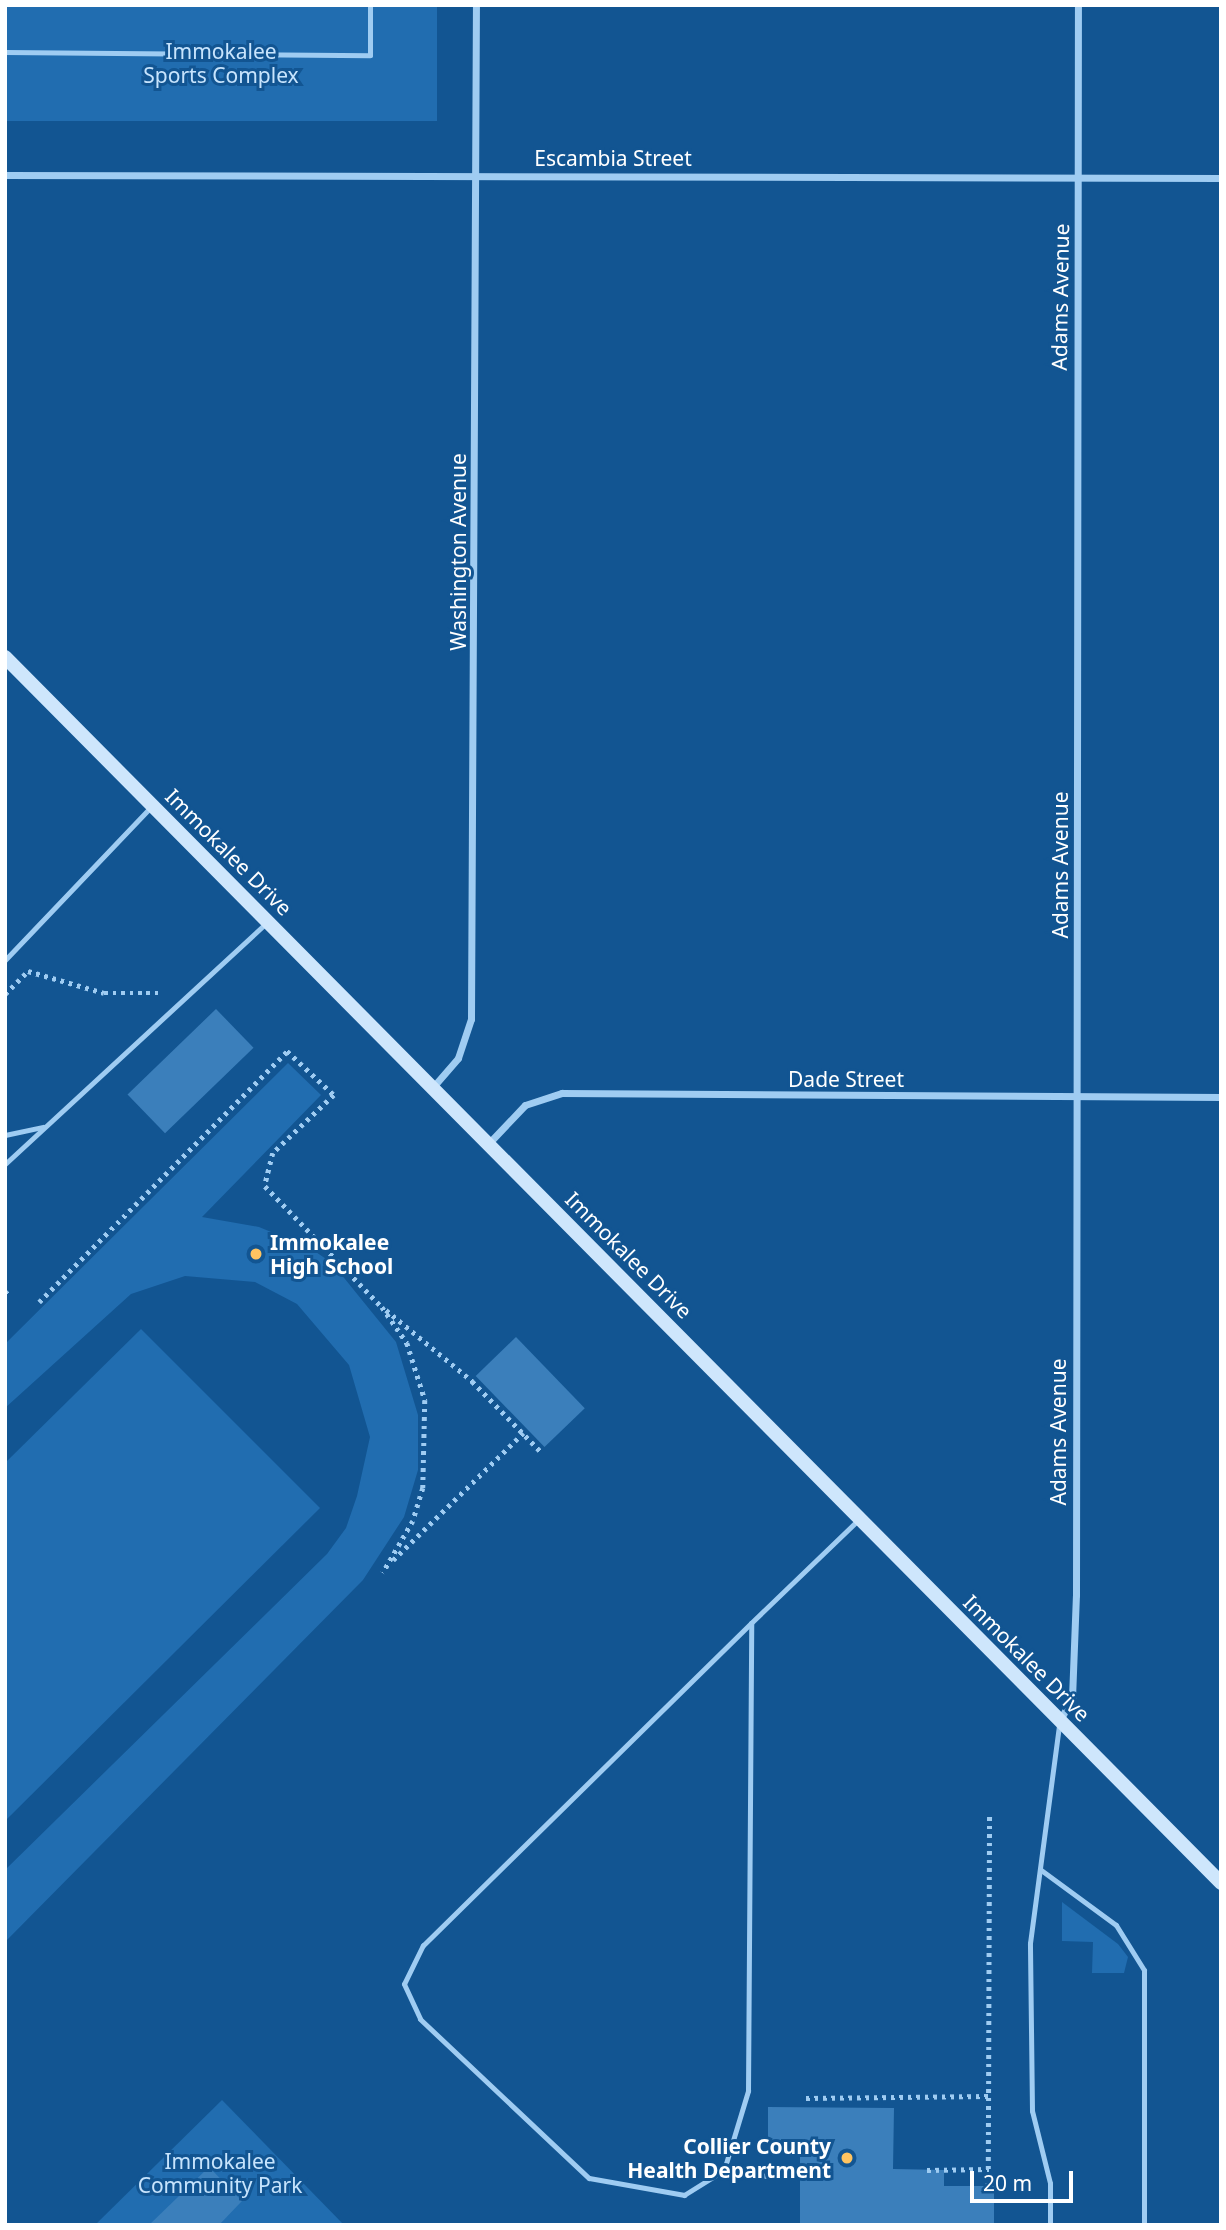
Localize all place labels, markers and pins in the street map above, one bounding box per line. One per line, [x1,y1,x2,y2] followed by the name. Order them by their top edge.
[270,1229,393,1279] place label: Immokalee High School
[248,1246,264,1262] marker: Immokalee High School
[627,2133,831,2183] place label: Collier County Health Department
[837,2148,857,2168] marker: Collier County Health Department

